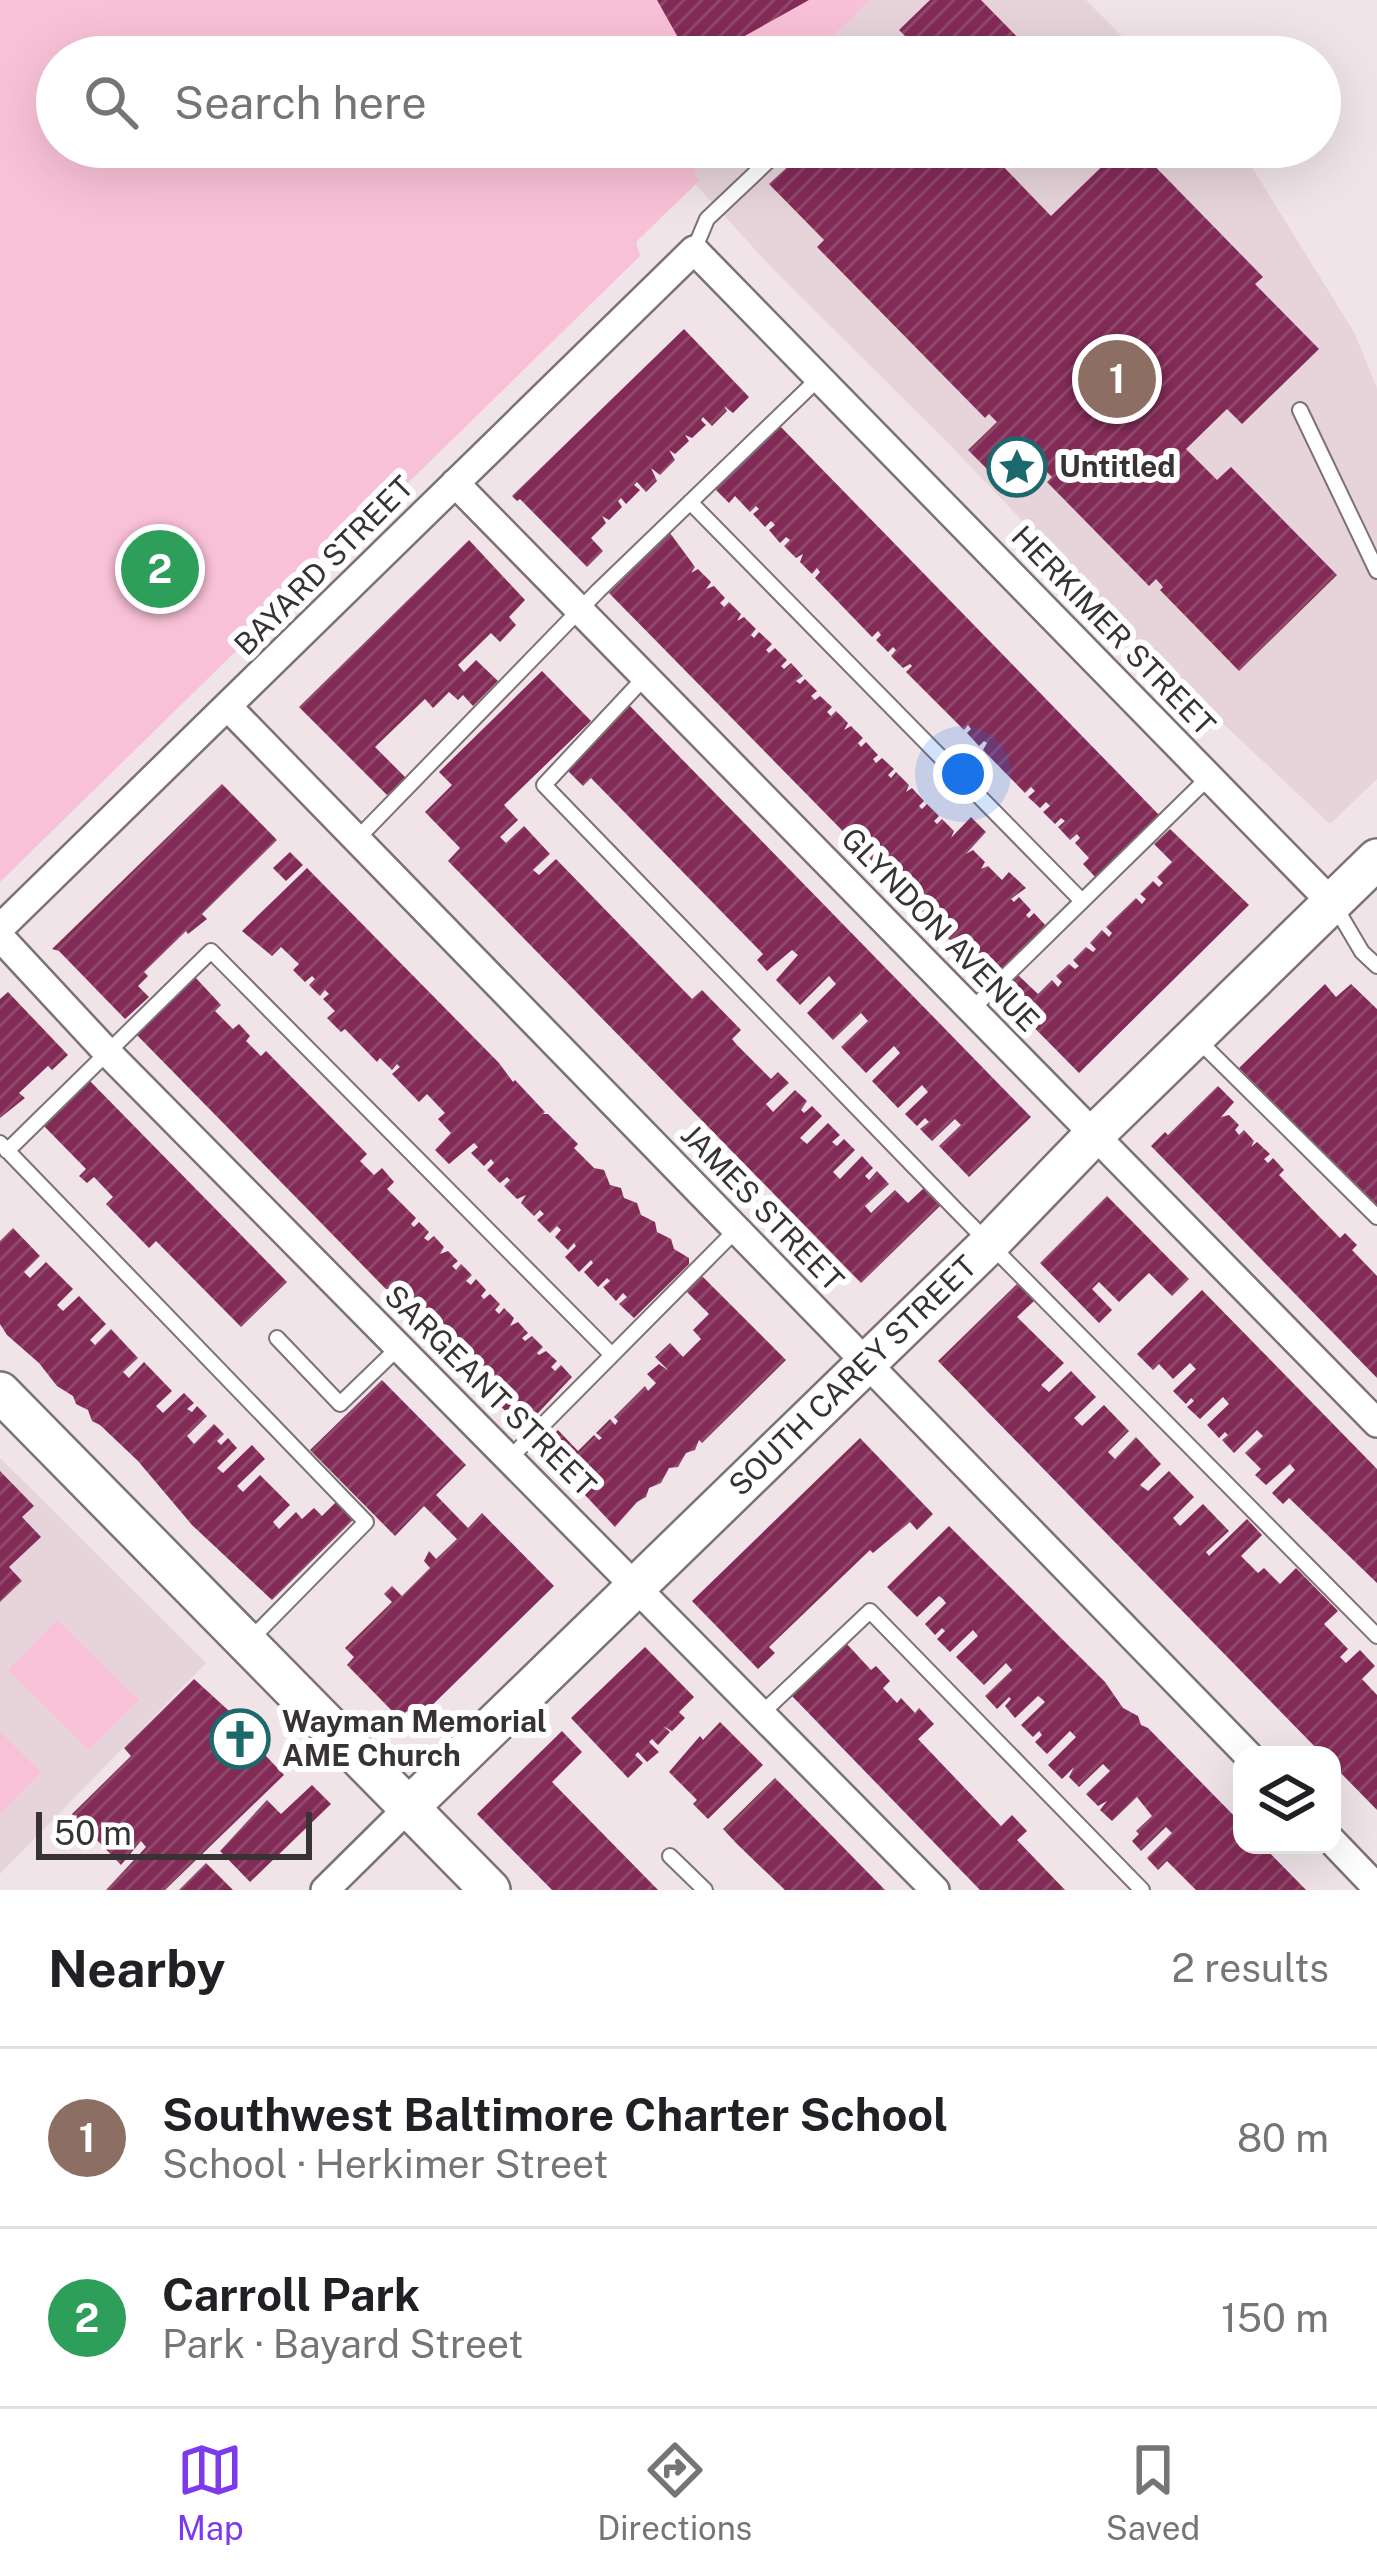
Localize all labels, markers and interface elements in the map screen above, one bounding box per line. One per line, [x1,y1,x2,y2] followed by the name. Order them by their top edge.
[36,36,1341,168] search box
[78,69,144,135] icon: search
[174,76,427,129] text: Search here
[1078,334,1156,424] pin: 1
[986,436,1048,498] place icon: Untitled
[1059,448,1175,484] place label: Untitled
[226,468,420,662] street label: BAYARD STREET
[1004,518,1223,743] street label: HERKIMER STREET
[121,524,199,614] pin: 2
[933,744,993,804] your location
[834,820,1047,1039] street label: GLYNDON AVENUE
[674,1116,852,1298] street label: JAMES STREET
[721,1248,984,1503] street label: SOUTH CAREY STREET
[378,1277,604,1503] street label: SARGEANT STREET
[282,1703,547,1773] place label: Wayman Memorial AME Church
[209,1708,271,1770] church icon: Wayman Memorial AME Church
[1233,1746,1341,1854] map controls
[1233,1746,1341,1854] button: layers
[36,1806,312,1859] scale bar
[54,1814,132,1852] text: 50 m
[48,1939,225,1998] text: Nearby
[1172,1945,1329,1991] text: 2 results
[162,2088,948,2141] text: Southwest Baltimore Charter School
[79,2115,95,2161] text: 1
[1237,2115,1329,2161] text: 80 m
[162,2141,608,2187] text: School · Herkimer Street
[162,2268,420,2321] text: Carroll Park
[75,2295,99,2341] text: 2
[1221,2295,1329,2341] text: 150 m
[162,2321,523,2367] text: Park · Bayard Street
[177,2437,244,2547] tab: Map
[597,2437,752,2547] tab: Directions
[1106,2437,1200,2547] tab: Saved

